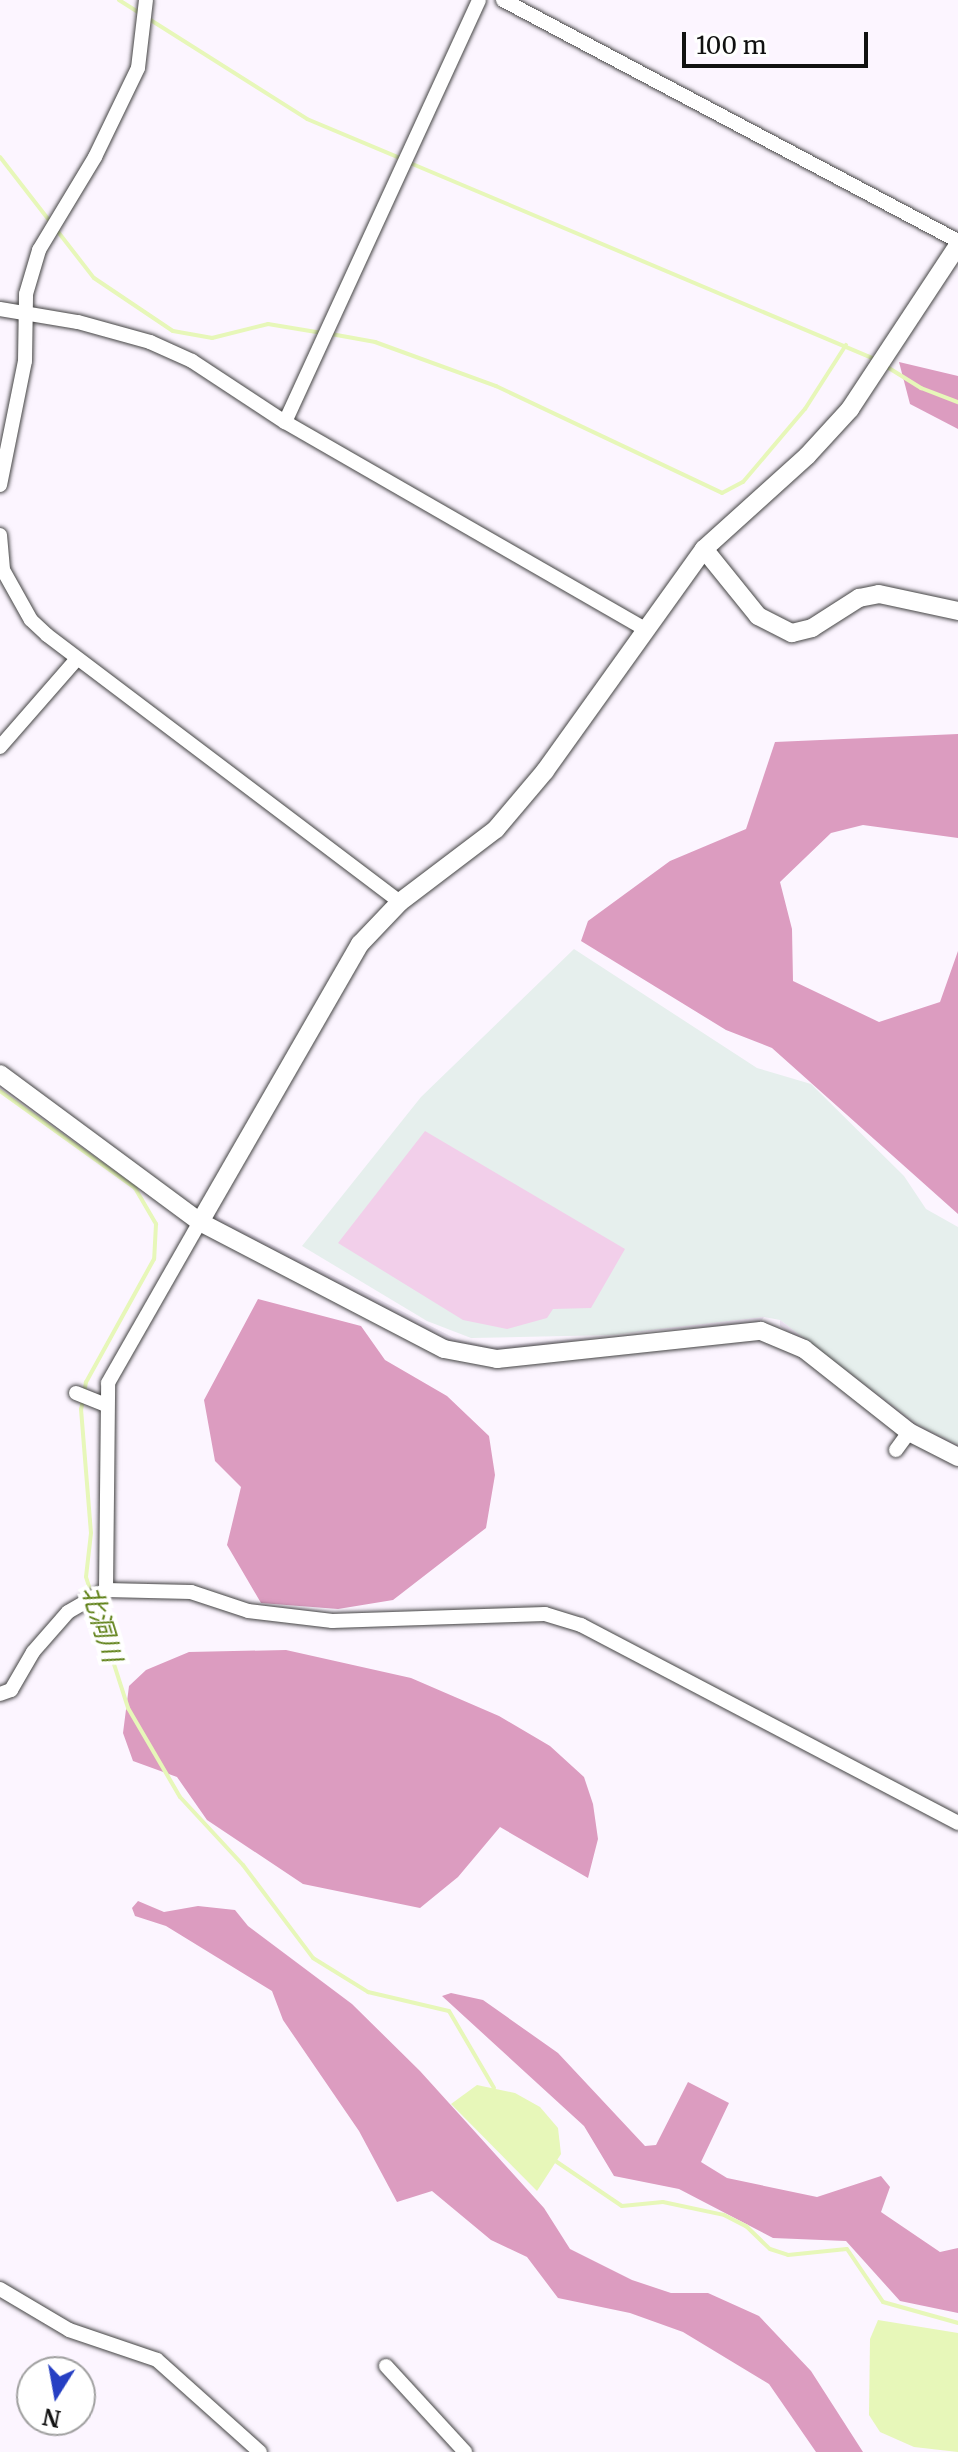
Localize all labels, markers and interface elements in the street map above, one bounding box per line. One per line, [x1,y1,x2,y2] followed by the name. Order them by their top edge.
[686,16,872,66] scale bar
[696,30,766,61] text: 100 m
[76,1582,128,1666] water label: 北洞川
[16,2356,96,2436] north arrow
[41,2402,63,2433] text: N

